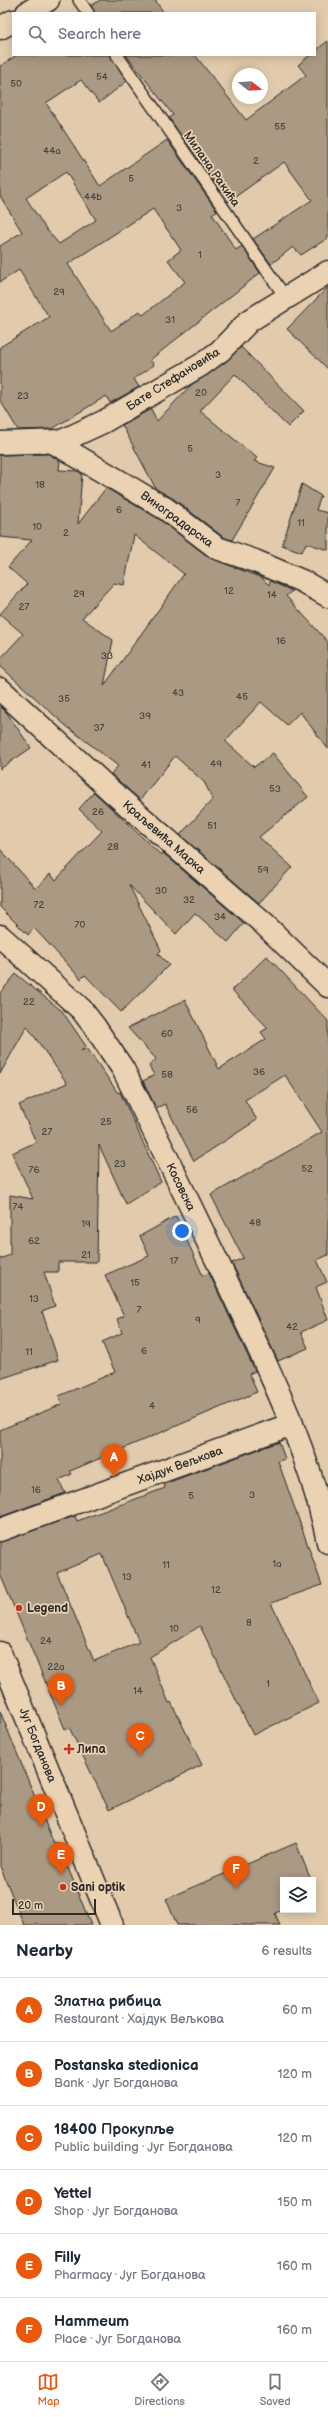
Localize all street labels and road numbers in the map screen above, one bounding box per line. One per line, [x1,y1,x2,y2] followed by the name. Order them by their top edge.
[180,129,243,210] street label: Милана Ракића
[124,345,223,414] street label: Бате Стефановића
[137,488,216,551] street label: Виноградарска
[119,797,208,877] street label: Краљевића Марка
[162,1161,199,1214] street label: Косовска
[136,1443,225,1488] street label: Хајдук Вељкова
[16,1706,59,1785] street label: Југ Богданова

